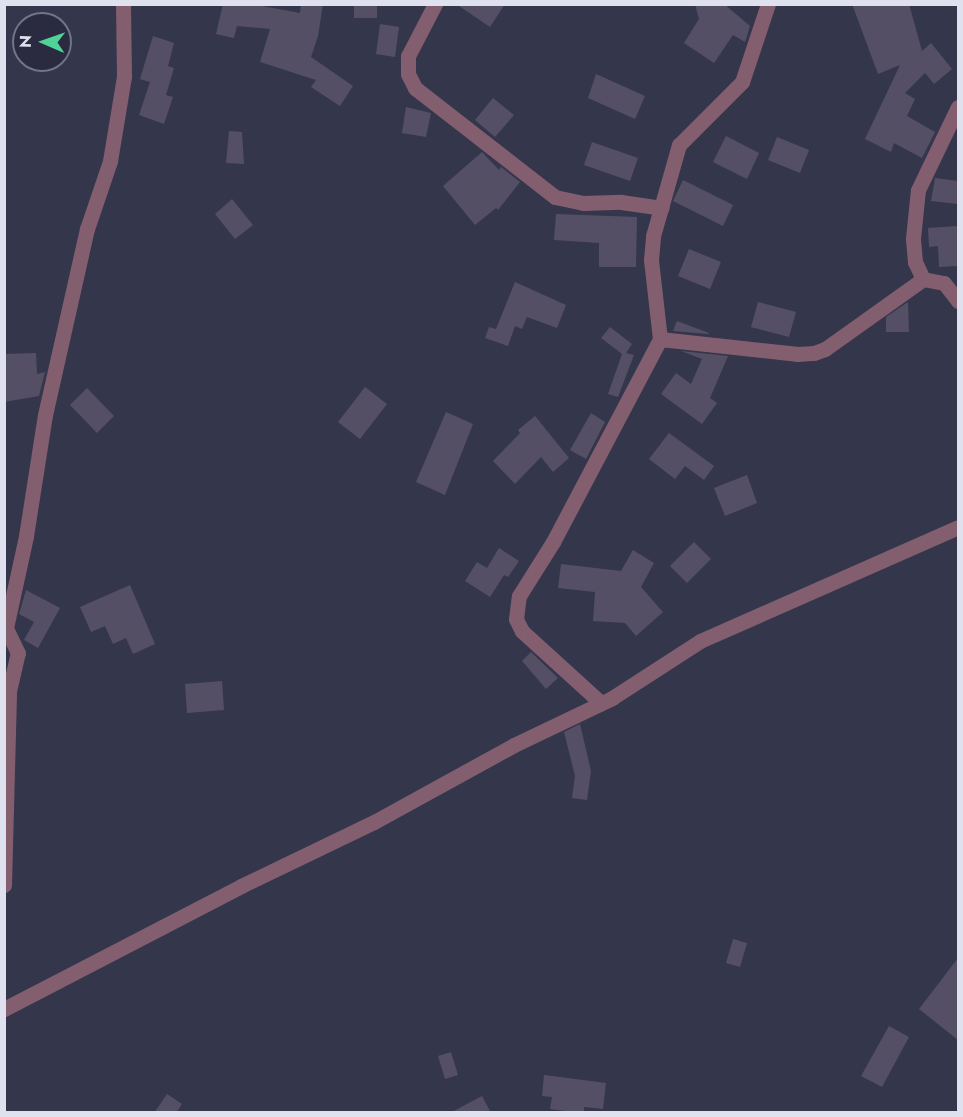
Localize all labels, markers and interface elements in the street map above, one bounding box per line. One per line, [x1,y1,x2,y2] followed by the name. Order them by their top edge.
[12,12,72,72] north arrow
[14,35,37,48] text: N

